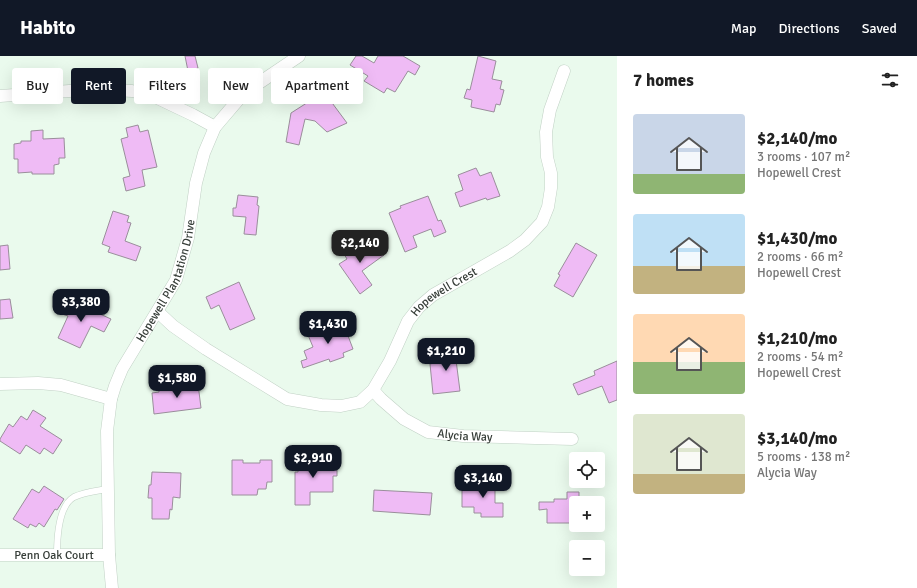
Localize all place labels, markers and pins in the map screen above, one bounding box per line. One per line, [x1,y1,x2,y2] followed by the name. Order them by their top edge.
[327,230,393,264] pin: $2,140
[48,289,114,323] pin: $3,380
[295,311,361,345] pin: $1,430
[413,338,479,372] pin: $1,210
[144,365,210,399] pin: $1,580
[280,445,346,479] pin: $2,910
[450,465,516,499] pin: $3,140

